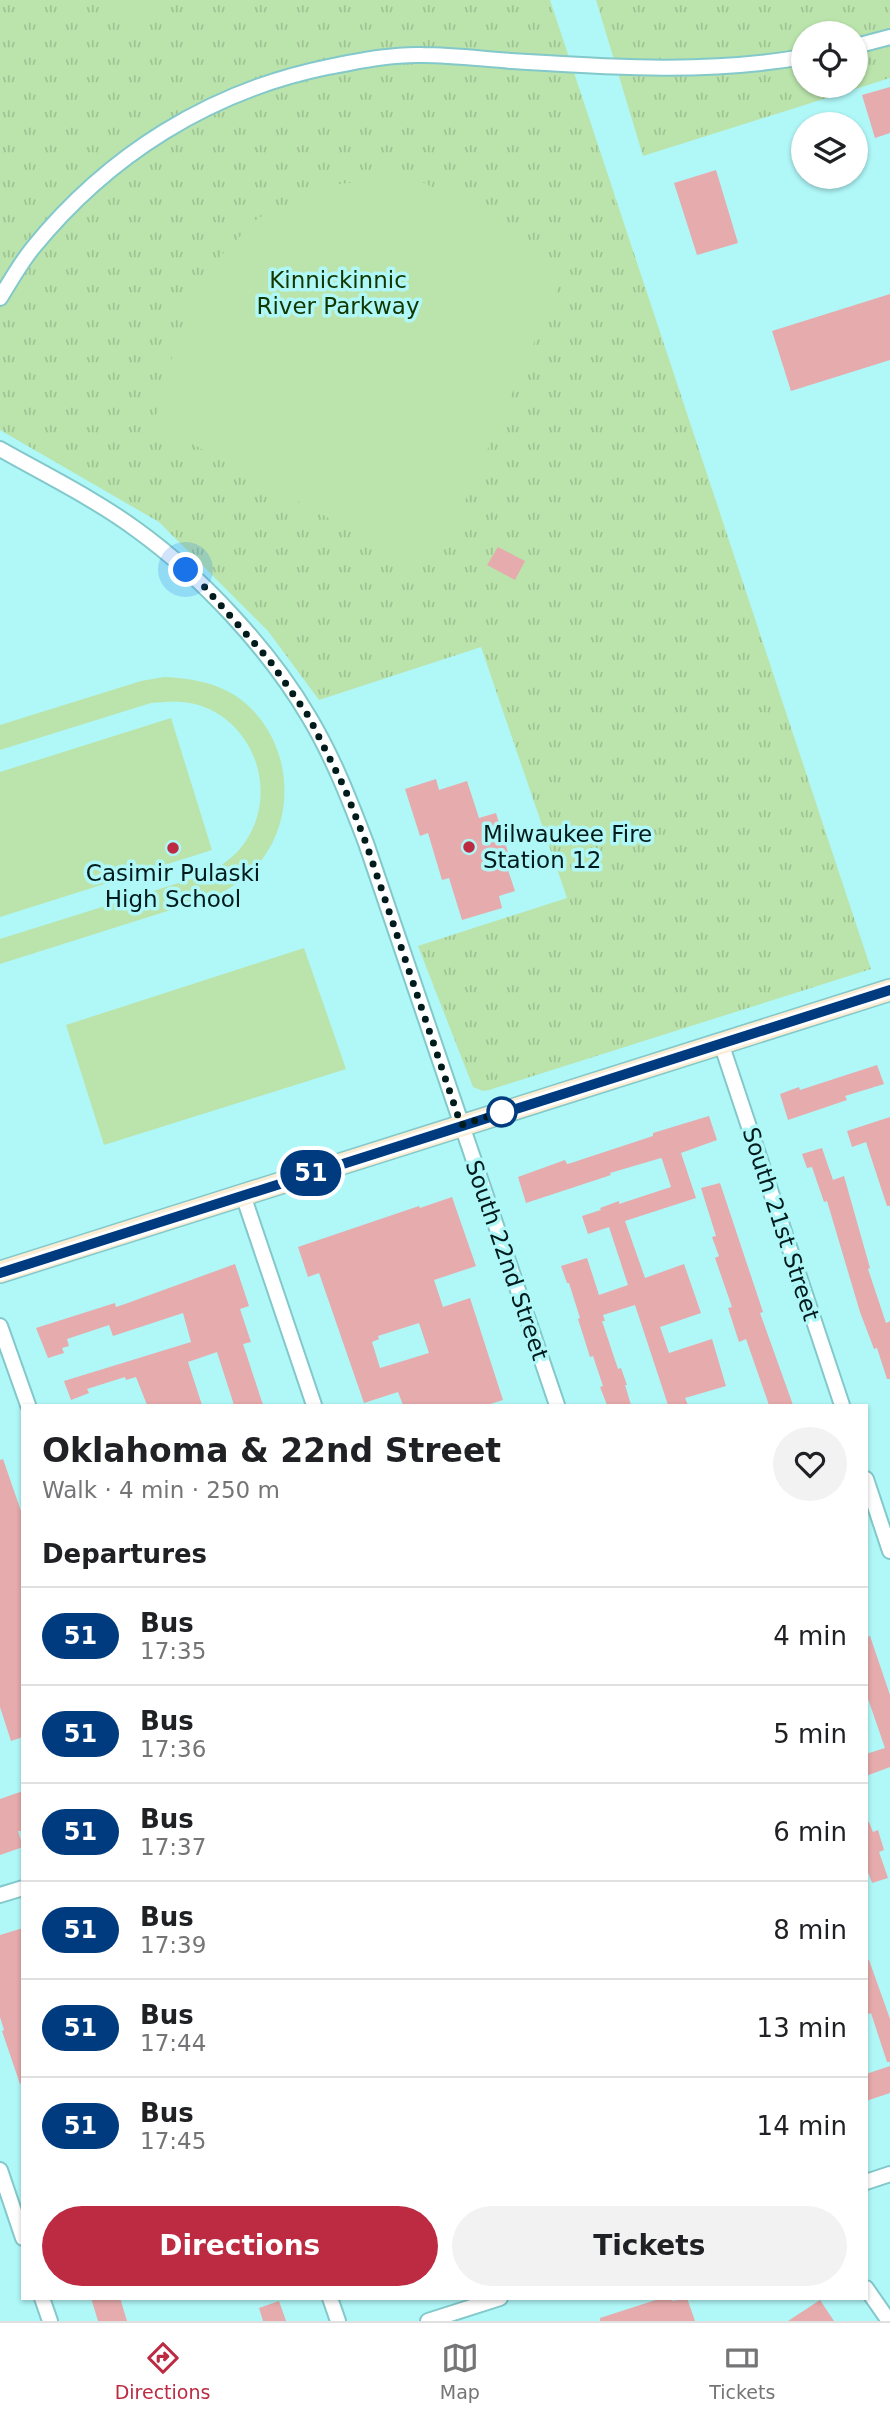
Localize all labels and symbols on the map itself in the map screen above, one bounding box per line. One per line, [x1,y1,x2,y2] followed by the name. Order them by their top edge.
[256,267,420,319] park label: Kinnickinnic River Parkway
[168,552,203,587] your location
[483,821,652,873] place label: Milwaukee Fire Station 12
[461,839,477,855] marker: Milwaukee Fire Station 12
[165,840,181,856] marker: Casimir Pulaski High School
[86,860,260,912] place label: Casimir Pulaski High School
[487,1097,517,1127] unlabelled marker
[737,1124,825,1324] street label: South 21st Street
[280,1150,342,1196] line badge: 51
[461,1157,553,1363] street label: South 22nd Street

